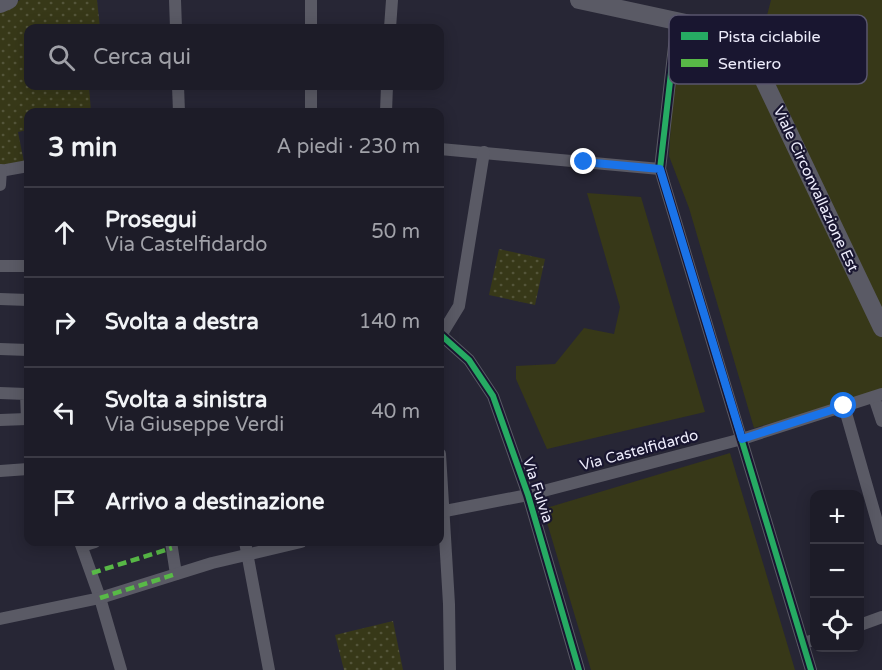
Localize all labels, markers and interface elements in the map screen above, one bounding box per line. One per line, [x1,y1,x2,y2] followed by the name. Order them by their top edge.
[669,15,867,84] legend
[24,24,444,90] search box
[718,27,821,47] text: Pista ciclabile
[45,41,78,74] icon: search
[93,44,191,70] text: Cerca qui
[718,54,781,74] text: Sentiero
[770,103,862,275] street label: Viale Circonvallazione Est
[48,132,117,163] text: 3 min
[277,135,420,159] text: A piedi · 230 m
[570,148,596,174] route end
[105,207,197,233] text: Prosegui
[48,216,81,249] icon: ahead
[371,220,420,244] text: 50 m
[105,233,267,257] text: Via Castelfidardo
[48,306,81,339] icon: right
[105,309,259,335] text: Svolta a destra
[359,310,420,334] text: 140 m
[105,387,267,413] text: Svolta a sinistra
[830,392,856,418] route start
[48,396,81,429] icon: left
[371,400,420,424] text: 40 m
[105,413,284,437] text: Via Giuseppe Verdi
[578,426,700,474] street label: Via Castelfidardo
[519,455,557,525] street label: Via Fulvia
[48,486,81,519] icon: arrive
[105,489,324,515] text: Arrivo a destinazione
[810,490,864,652] map controls
[810,490,864,544] button: +
[810,544,864,598] button: −
[810,598,864,652] button: locate

